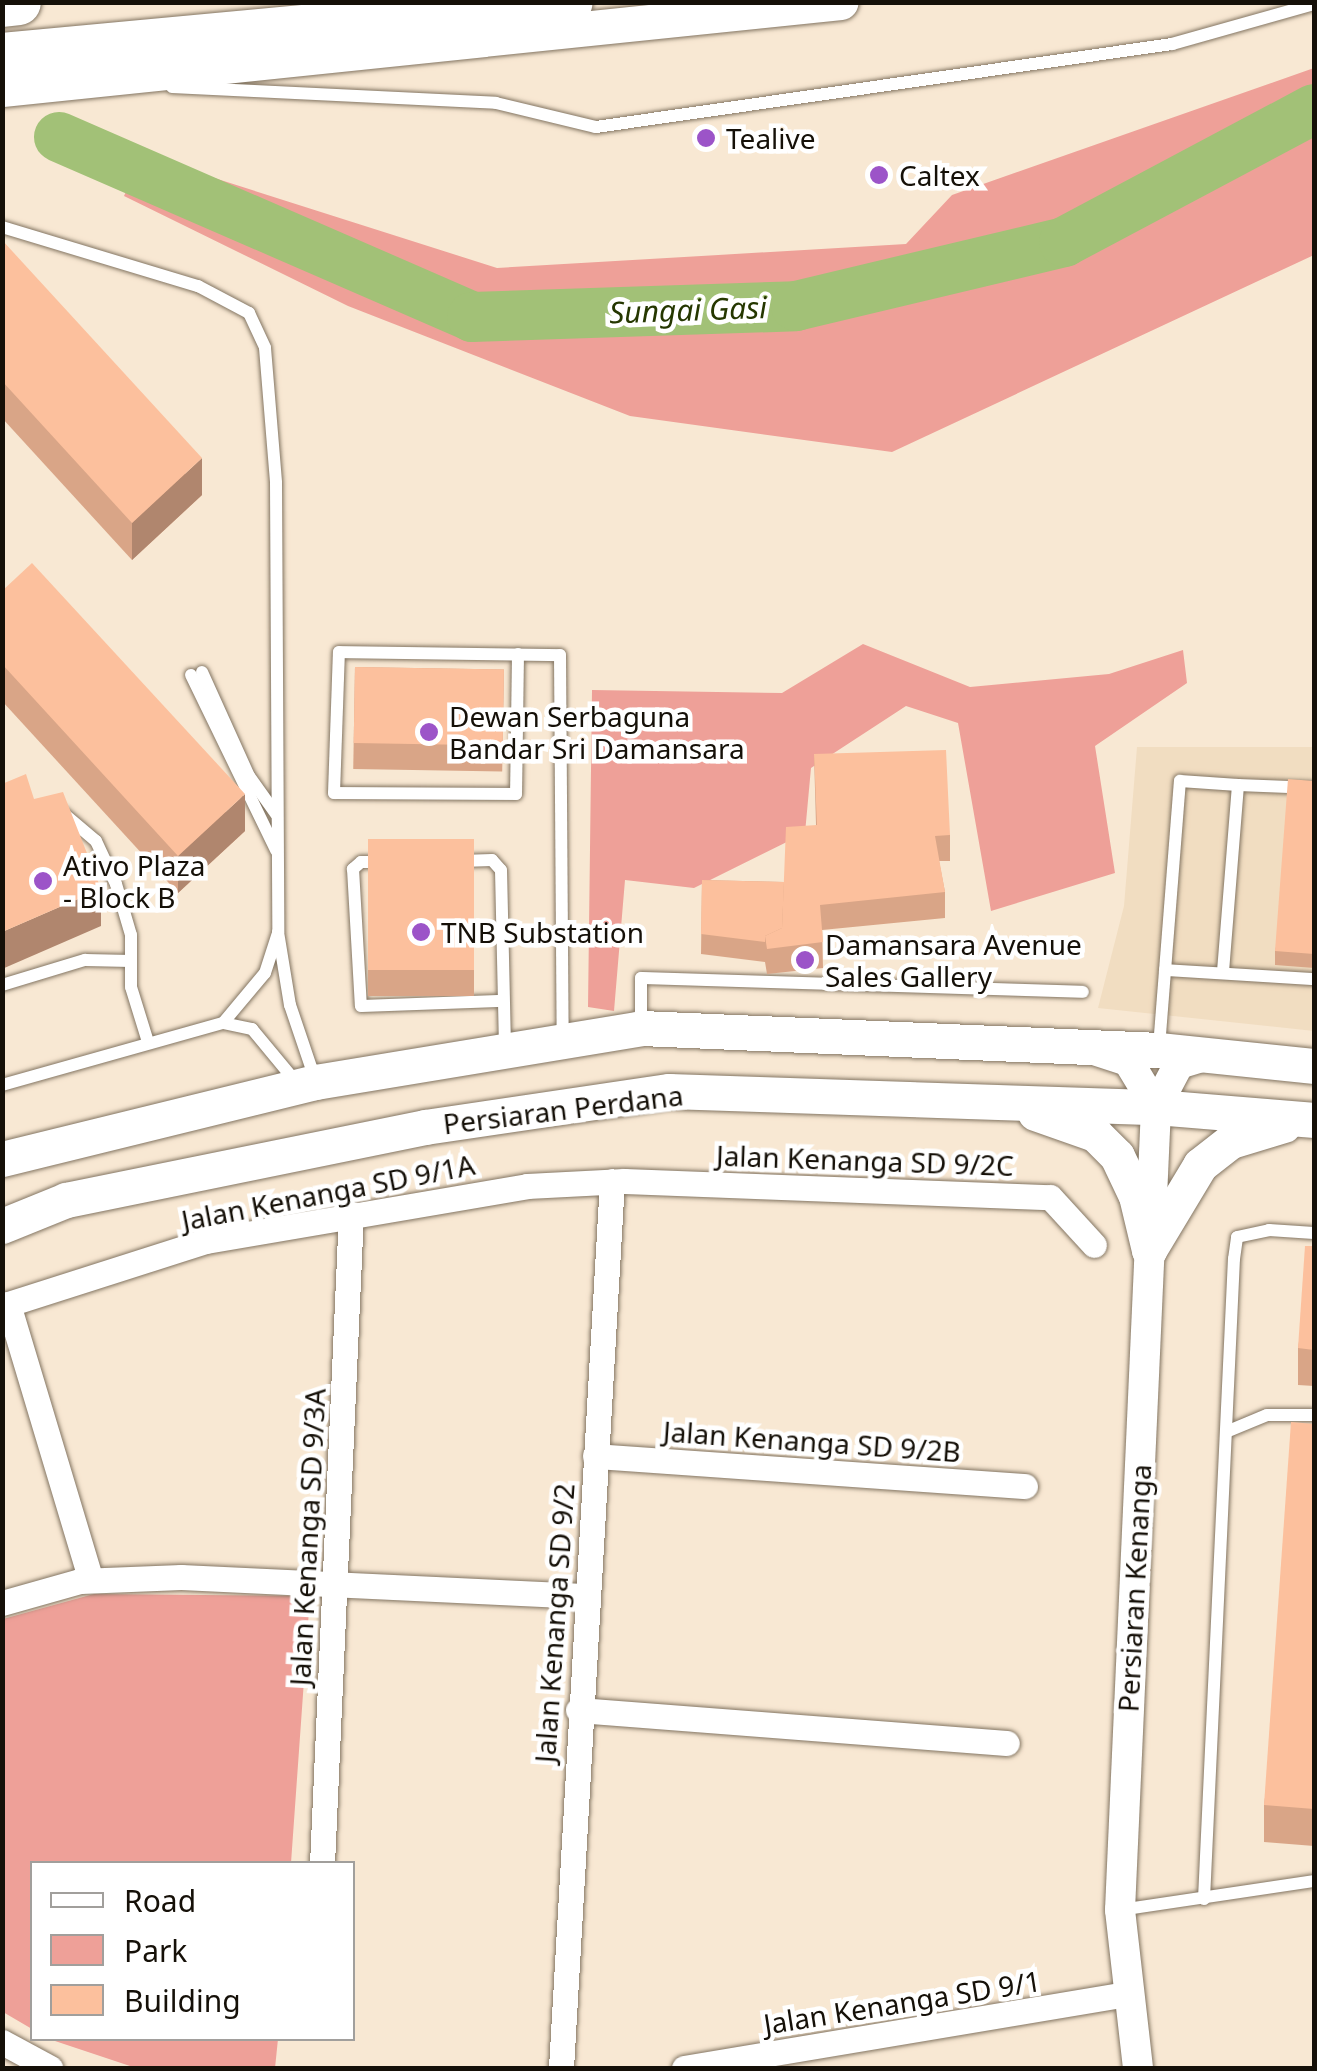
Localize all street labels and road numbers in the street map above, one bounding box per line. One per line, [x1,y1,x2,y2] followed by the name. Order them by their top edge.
[441,1078,685,1140] street label: Persiaran Perdana
[716,1138,1014,1182] street label: Jalan Kenanga SD 9/2C
[179,1147,477,1237] street label: Jalan Kenanga SD 9/1A
[282,1387,332,1687] street label: Jalan Kenanga SD 9/3A
[662,1414,962,1468] street label: Jalan Kenanga SD 9/2B
[1111,1463,1157,1713] street label: Persiaran Kenanga
[527,1482,581,1764] street label: Jalan Kenanga SD 9/2
[761,1964,1043,2040] street label: Jalan Kenanga SD 9/1

